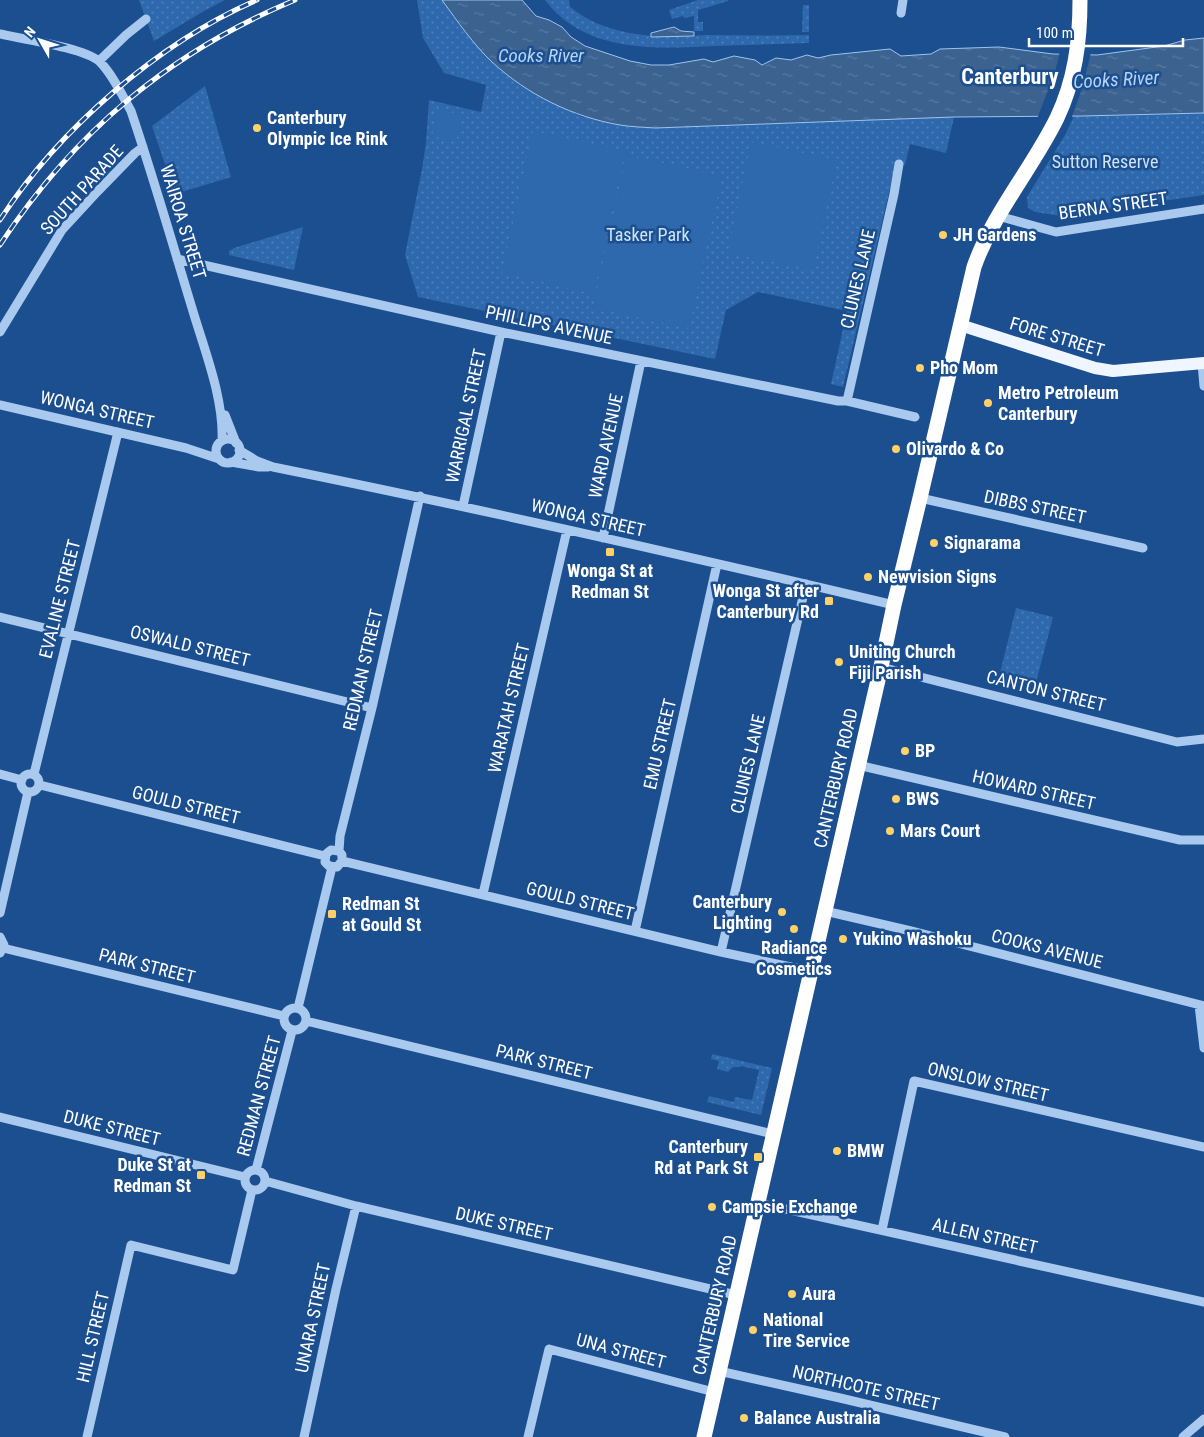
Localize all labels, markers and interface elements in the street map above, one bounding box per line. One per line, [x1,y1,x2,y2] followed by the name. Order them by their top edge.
[15,15,65,65] north arrow
[1029,15,1183,47] scale bar
[21,23,39,40] text: N
[1036,24,1073,42] text: 100 m
[498,44,584,67] water label: Cooks River
[961,64,1059,89] district label: Canterbury
[1072,66,1160,93] water label: Cooks River
[267,107,388,149] place label: Canterbury Olympic Ice Rink
[251,122,263,134] marker: Canterbury Olympic Ice Rink
[36,141,127,239] street label: SOUTH PARADE
[1052,151,1158,172] park label: Sutton Reserve
[156,162,211,282] street label: WAIROA STREET
[1057,187,1169,224] street label: BERNA STREET
[606,224,690,245] park label: Tasker Park
[953,224,1036,245] place label: JH Gardens
[836,227,879,331] street label: CLUNES LANE
[937,229,949,241] marker: JH Gardens
[484,301,615,348] street label: PHILLIPS AVENUE
[1007,312,1107,361] street label: FORE STREET
[441,347,490,485] street label: WARRIGAL STREET
[930,357,998,378] place label: Pho Mom
[914,362,926,374] marker: Pho Mom
[998,382,1119,424] place label: Metro Petroleum Canterbury
[38,386,156,433] street label: WONGA STREET
[584,392,627,500] street label: WARD AVENUE
[982,397,994,409] marker: Metro Petroleum Canterbury
[906,438,1004,459] place label: Olivardo & Co
[890,443,902,455] marker: Olivardo & Co
[982,485,1088,528] street label: DIBBS STREET
[529,494,647,541] street label: WONGA STREET
[944,532,1021,553] place label: Signarama
[35,537,84,660] street label: EVALINE STREET
[928,537,940,549] marker: Signarama
[604,546,616,558] marker: Wonga St at Redman St
[567,560,654,602] place label: Wonga St at Redman St
[878,566,997,587] place label: Newvision Signs
[862,571,874,583] marker: Newvision Signs
[712,580,819,622] place label: Wonga St after Canterbury Rd
[823,595,835,607] marker: Wonga St after Canterbury Rd
[338,607,387,733] street label: REDMAN STREET
[128,621,252,671] street label: OSWALD STREET
[483,641,534,775] street label: WARATAH STREET
[849,641,956,683] place label: Uniting Church Fiji Parish
[833,656,845,668] marker: Uniting Church Fiji Parish
[984,666,1108,716] street label: CANTON STREET
[639,696,680,791] street label: EMU STREET
[809,706,862,850] street label: CANTERBURY ROAD
[726,712,769,816] street label: CLUNES LANE
[915,740,935,761] place label: BP
[899,745,911,757] marker: BP
[971,765,1098,814] street label: HOWARD STREET
[130,781,242,828] street label: GOULD STREET
[906,788,940,809] place label: BWS
[890,793,902,805] marker: BWS
[900,820,981,841] place label: Mars Court
[884,825,896,837] marker: Mars Court
[524,877,636,924] street label: GOULD STREET
[692,891,772,933] place label: Canterbury Lighting
[342,893,422,935] place label: Redman St at Gould St
[776,906,788,918] marker: Canterbury Lighting
[326,908,338,920] marker: Redman St at Gould St
[788,923,800,935] marker: Radiance Cosmetics
[989,925,1105,973] street label: COOKS AVENUE
[853,928,972,949] place label: Yukino Washoku
[837,933,849,945] marker: Yukino Washoku
[756,937,832,979] place label: Radiance Cosmetics
[97,943,197,988] street label: PARK STREET
[232,1033,285,1158] street label: REDMAN STREET
[494,1039,594,1084] street label: PARK STREET
[926,1057,1051,1106] street label: ONSLOW STREET
[62,1105,163,1150] street label: DUKE STREET
[654,1136,748,1178] place label: Canterbury Rd at Park St
[847,1140,885,1161] place label: BMW
[831,1145,843,1157] marker: BMW
[752,1151,764,1163] marker: Canterbury Rd at Park St
[113,1154,191,1196] place label: Duke St at Redman St
[195,1169,207,1181] marker: Duke St at Redman St
[722,1196,858,1217] place label: Campsie Exchange
[706,1201,718,1213] marker: Campsie Exchange
[454,1202,555,1245] street label: DUKE STREET
[930,1213,1040,1258] street label: ALLEN STREET
[688,1233,741,1377] street label: CANTERBURY ROAD
[291,1261,334,1375] street label: UNARA STREET
[802,1283,836,1304] place label: Aura
[786,1288,798,1300] marker: Aura
[72,1289,113,1384] street label: HILL STREET
[763,1309,850,1351] place label: National Tire Service
[747,1324,759,1336] marker: National Tire Service
[574,1329,668,1373] street label: UNA STREET
[791,1360,942,1415] street label: NORTHCOTE STREET
[754,1407,880,1428] place label: Balance Australia
[738,1412,750,1424] marker: Balance Australia

